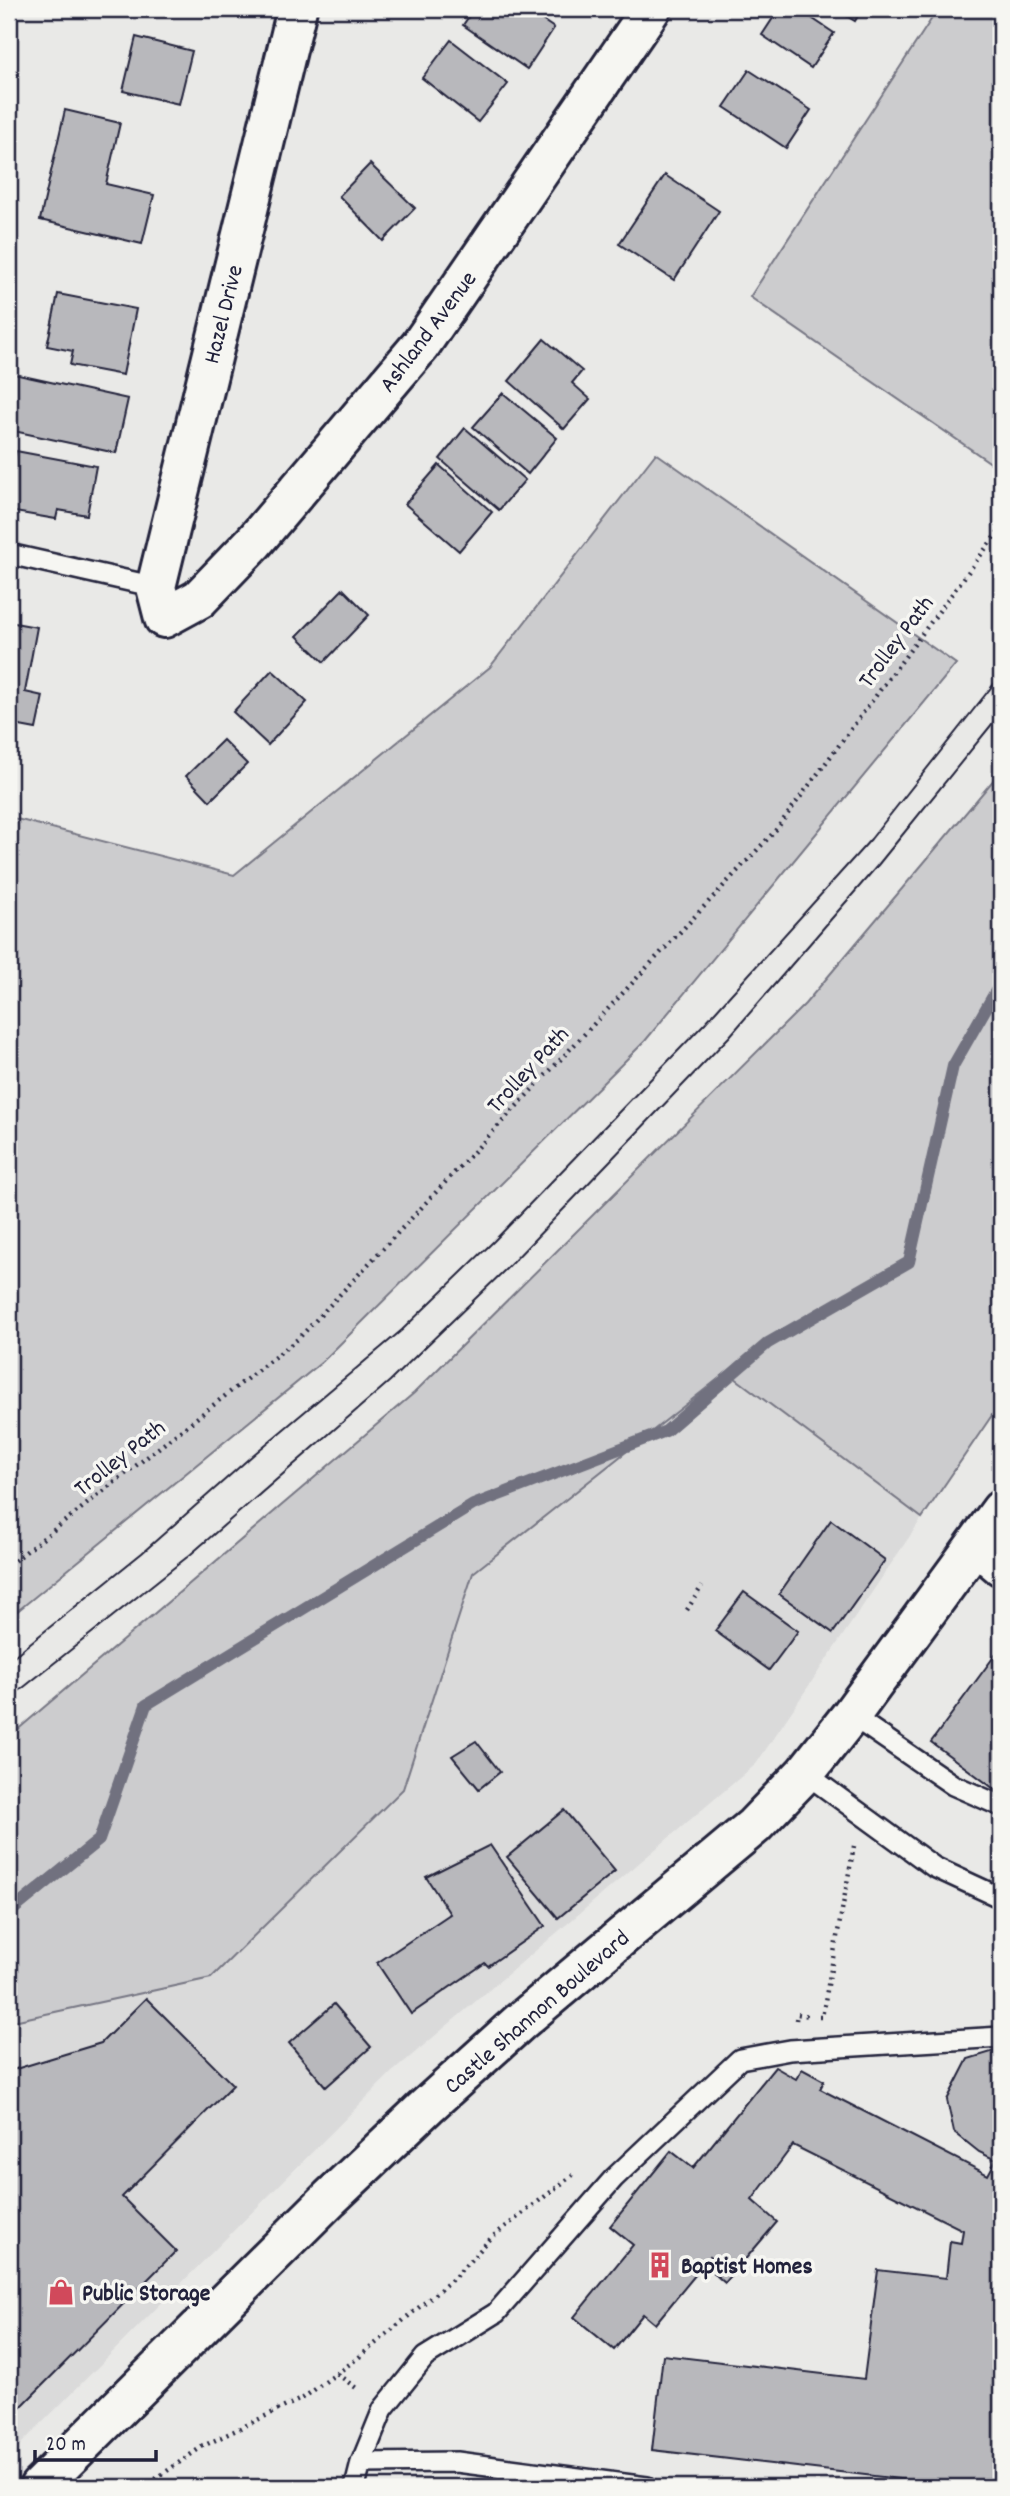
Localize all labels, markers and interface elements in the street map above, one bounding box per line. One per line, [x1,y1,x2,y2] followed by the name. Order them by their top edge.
[196,262,254,368] street label: Hazel Drive
[372,265,487,401] street label: Ashland Avenue
[851,589,944,696] street label: Trolley Path
[480,1020,579,1122] street label: Trolley Path
[68,1413,174,1506] street label: Trolley Path
[438,1923,638,2104] street label: Castle Shannon Boulevard
[645,2250,675,2280] building icon: Baptist Homes
[681,2251,813,2285] place label: Baptist Homes
[46,2277,76,2307] shop icon: Public Storage
[82,2278,211,2312] place label: Public Storage
[35,2419,156,2463] scale bar
[46,2431,86,2461] text: 20 m

